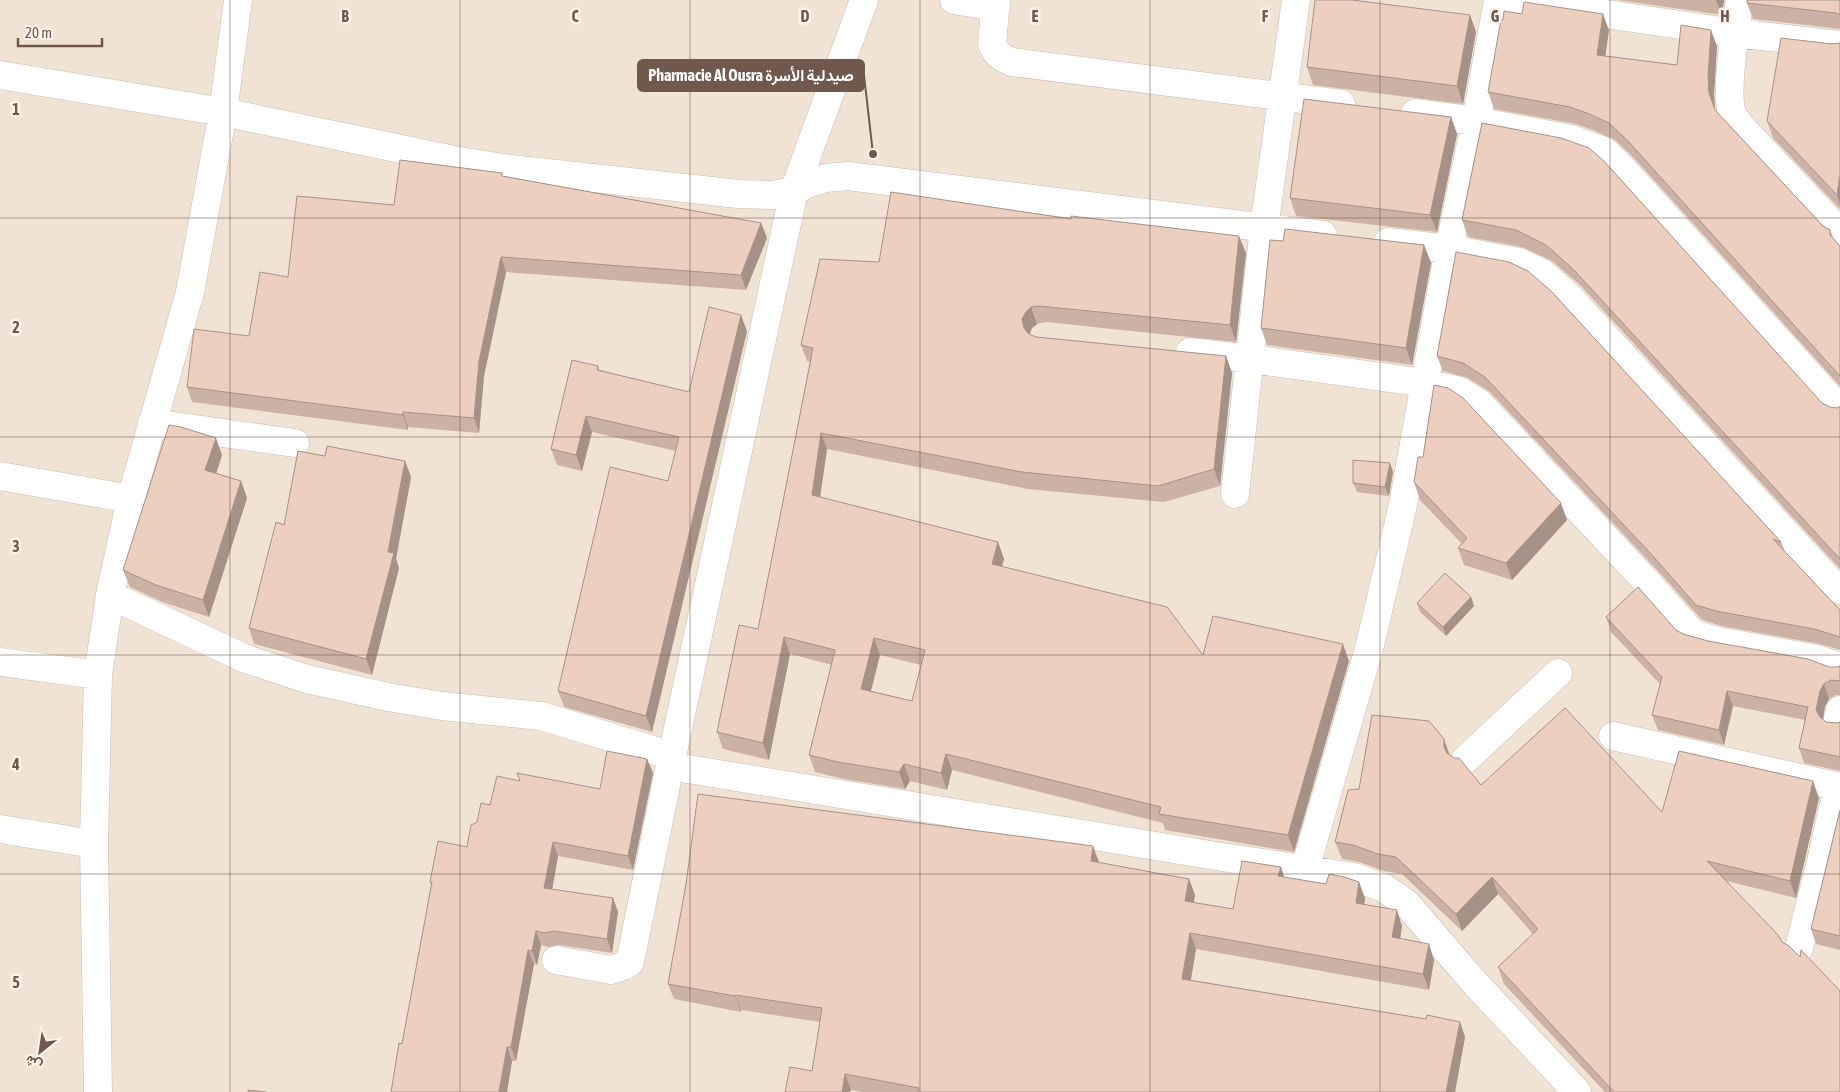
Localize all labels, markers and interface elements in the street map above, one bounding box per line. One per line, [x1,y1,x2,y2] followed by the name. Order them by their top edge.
[341,7,349,25] text: B
[571,7,579,25] text: C
[801,7,810,25] text: D
[1032,7,1039,25] text: E
[1262,7,1269,25] text: F
[1491,7,1500,25] text: G
[1720,7,1730,25] text: H
[18,15,101,47] scale bar
[25,24,52,41] text: 20 m
[638,60,864,91] callout: Pharmacie Al Ousra صيدلية الأسرة
[648,66,854,86] text: Pharmacie Al Ousra صيدلية الأسرة
[12,100,20,118] text: 1
[12,318,20,336] text: 2
[12,537,20,555] text: 3
[11,755,20,773] text: 4
[12,973,20,991] text: 5
[15,1027,65,1077] north arrow
[22,1051,45,1074] text: ش

